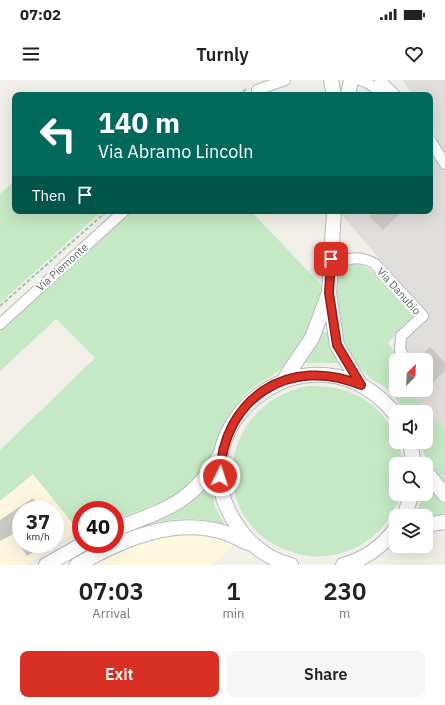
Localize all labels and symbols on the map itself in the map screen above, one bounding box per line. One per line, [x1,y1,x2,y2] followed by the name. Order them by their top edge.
[33,240,91,294] street label: Via Piemonte
[314,242,348,276] pin
[374,264,424,318] street label: Via Danubio
[389,353,433,397] north arrow
[199,455,241,497] position arrow
[72,501,124,553] speed limit sign: 40

